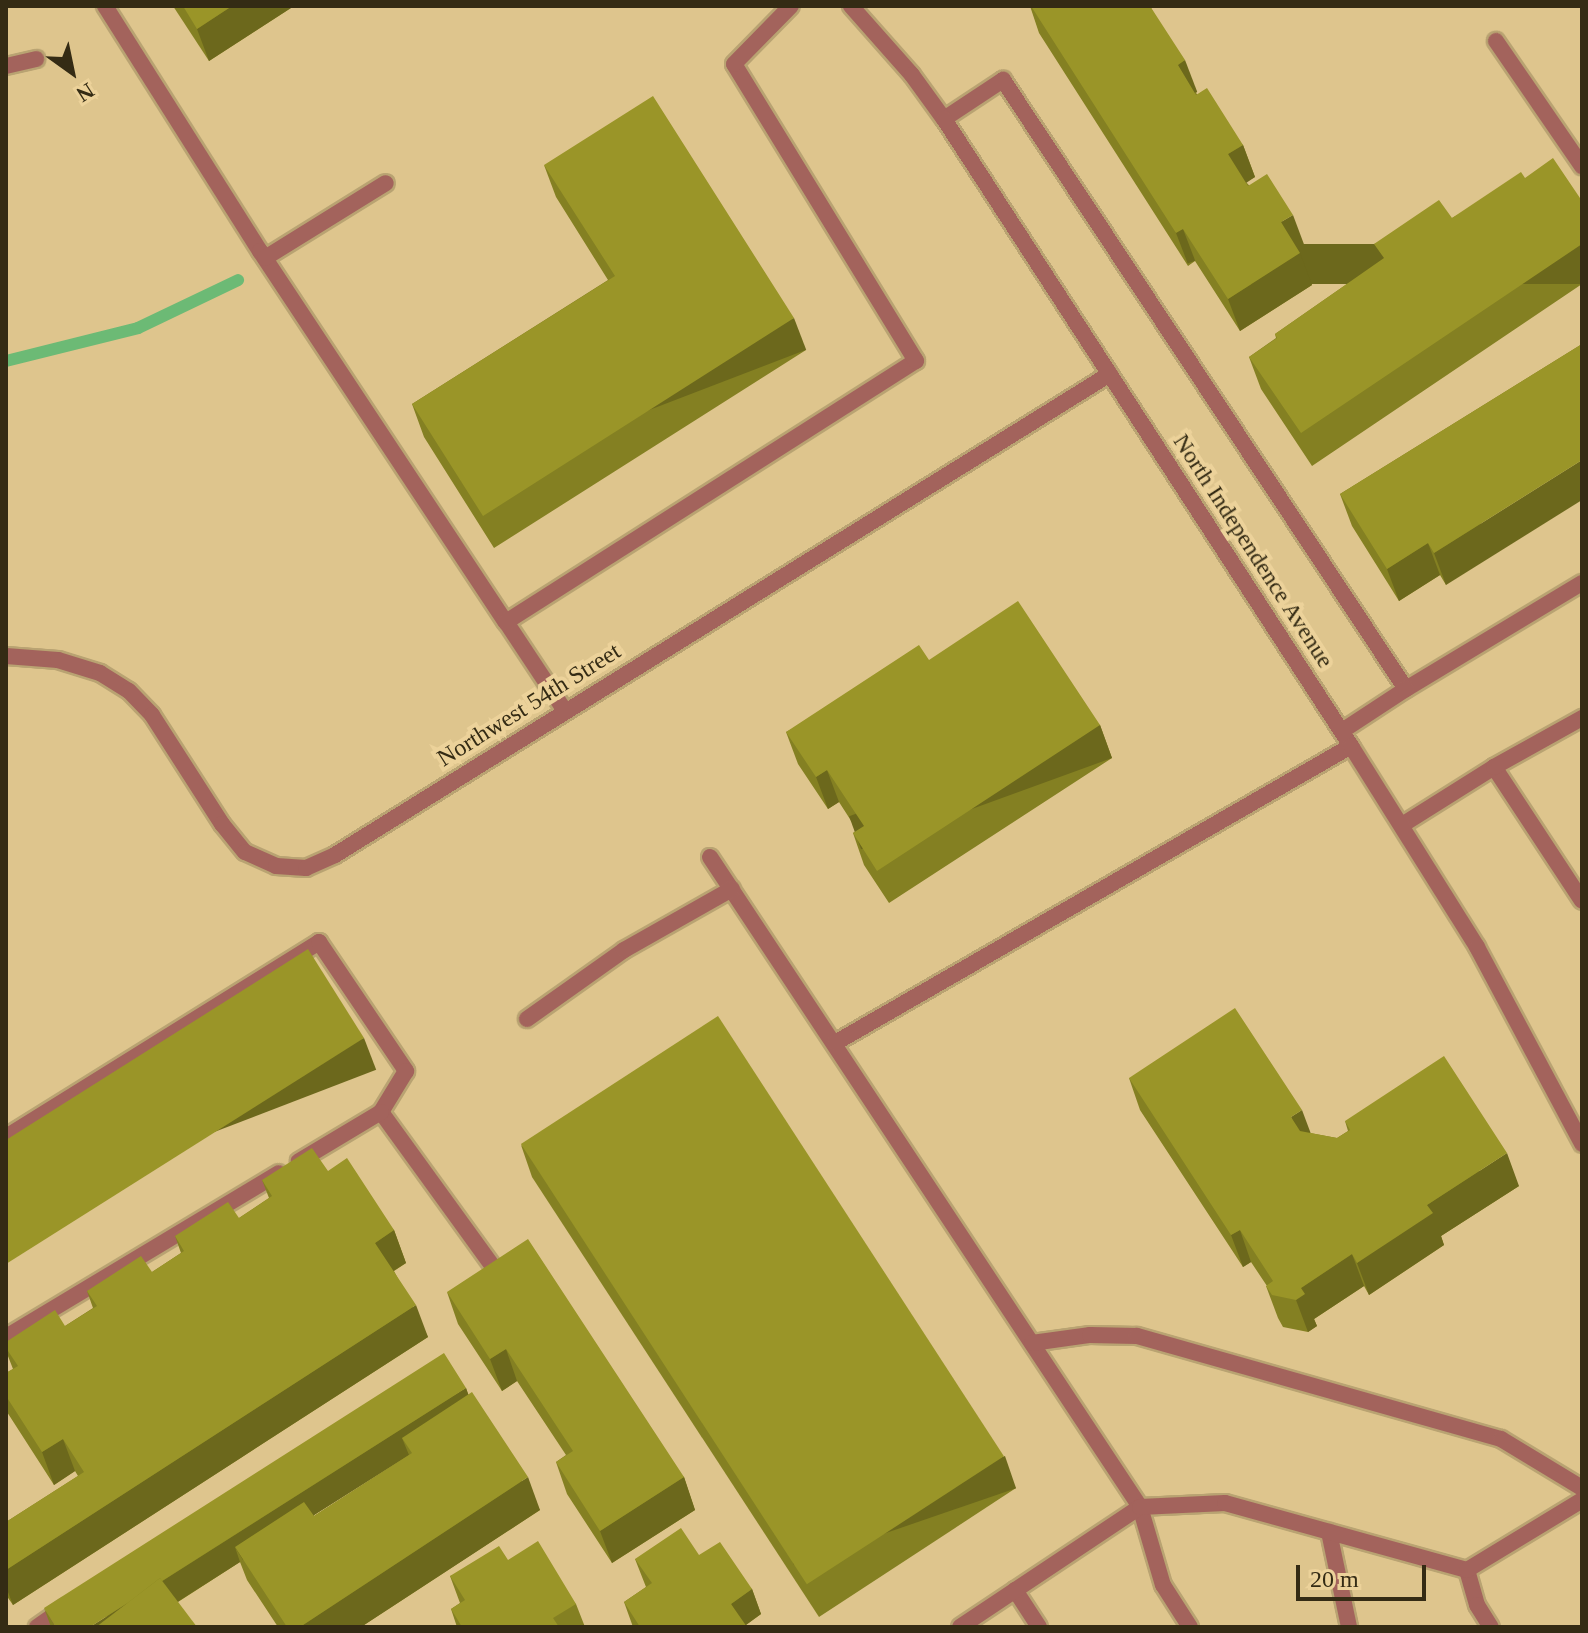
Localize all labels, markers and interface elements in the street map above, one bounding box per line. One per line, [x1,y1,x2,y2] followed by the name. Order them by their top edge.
[32,32,112,112] north arrow
[72,78,99,107] text: N
[1166,428,1340,674] street label: North Independence Avenue
[432,637,626,773] street label: Northwest 54th Street
[1300,1549,1430,1599] scale bar
[1310,1566,1359,1592] text: 20 m

